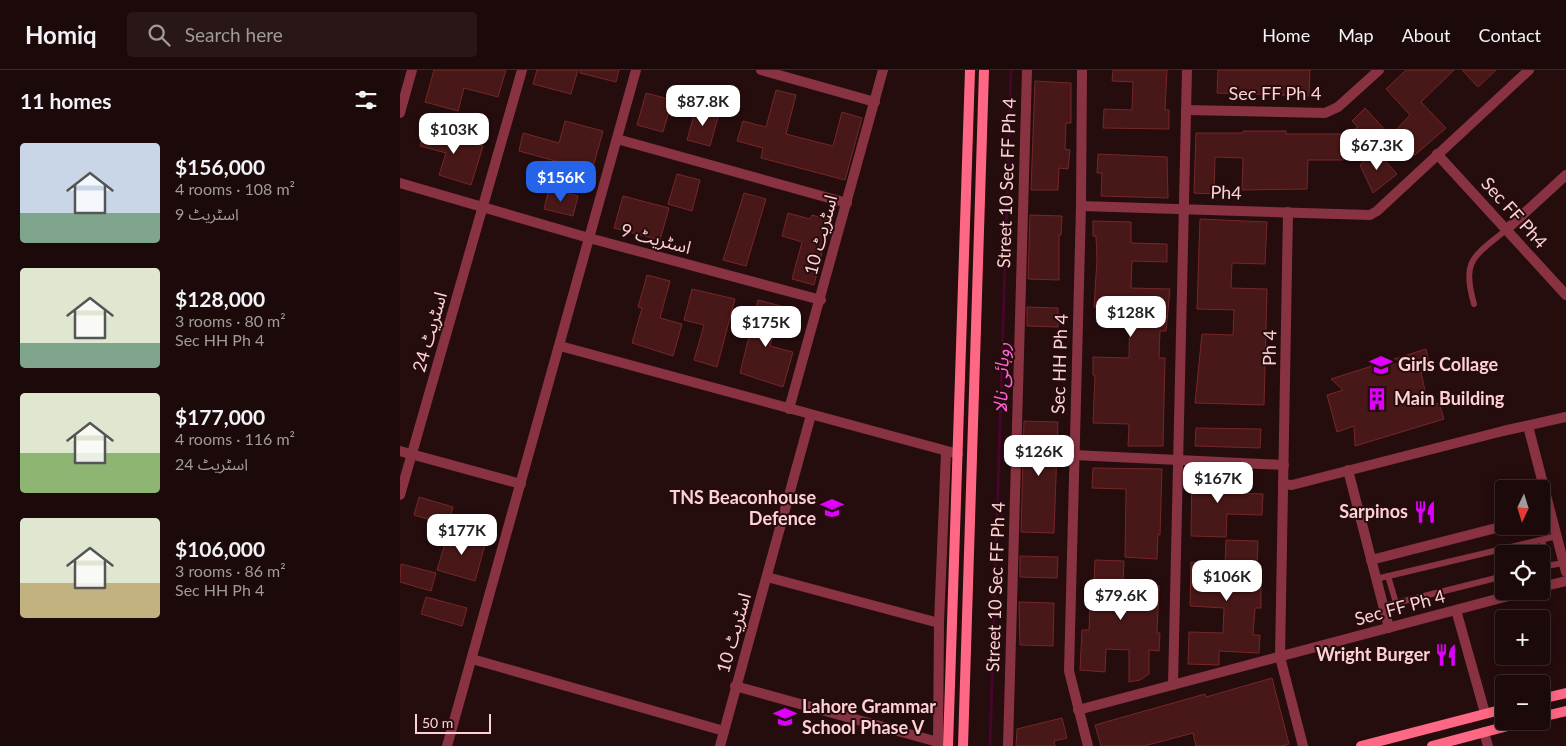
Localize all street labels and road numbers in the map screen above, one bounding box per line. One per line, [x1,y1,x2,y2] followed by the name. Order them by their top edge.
[1229,82,1321,104] street label: Sec FF Ph 4
[992,97,1020,268] street label: Street 10 Sec FF Ph 4
[1477,172,1552,252] street label: Sec FF Ph4
[1210,180,1242,204] street label: Ph4
[799,192,842,278] street label: اسٹریٹ 10
[618,218,694,259] street label: اسٹریٹ 9
[407,289,452,375] street label: اسٹریٹ 24
[1046,313,1072,415] street label: Sec HH Ph 4
[1258,330,1280,366] street label: Ph 4
[981,501,1009,672] street label: Street 10 Sec FF Ph 4
[1352,584,1447,630] street label: Sec FF Ph 4
[711,590,756,676] street label: اسٹریٹ 10

